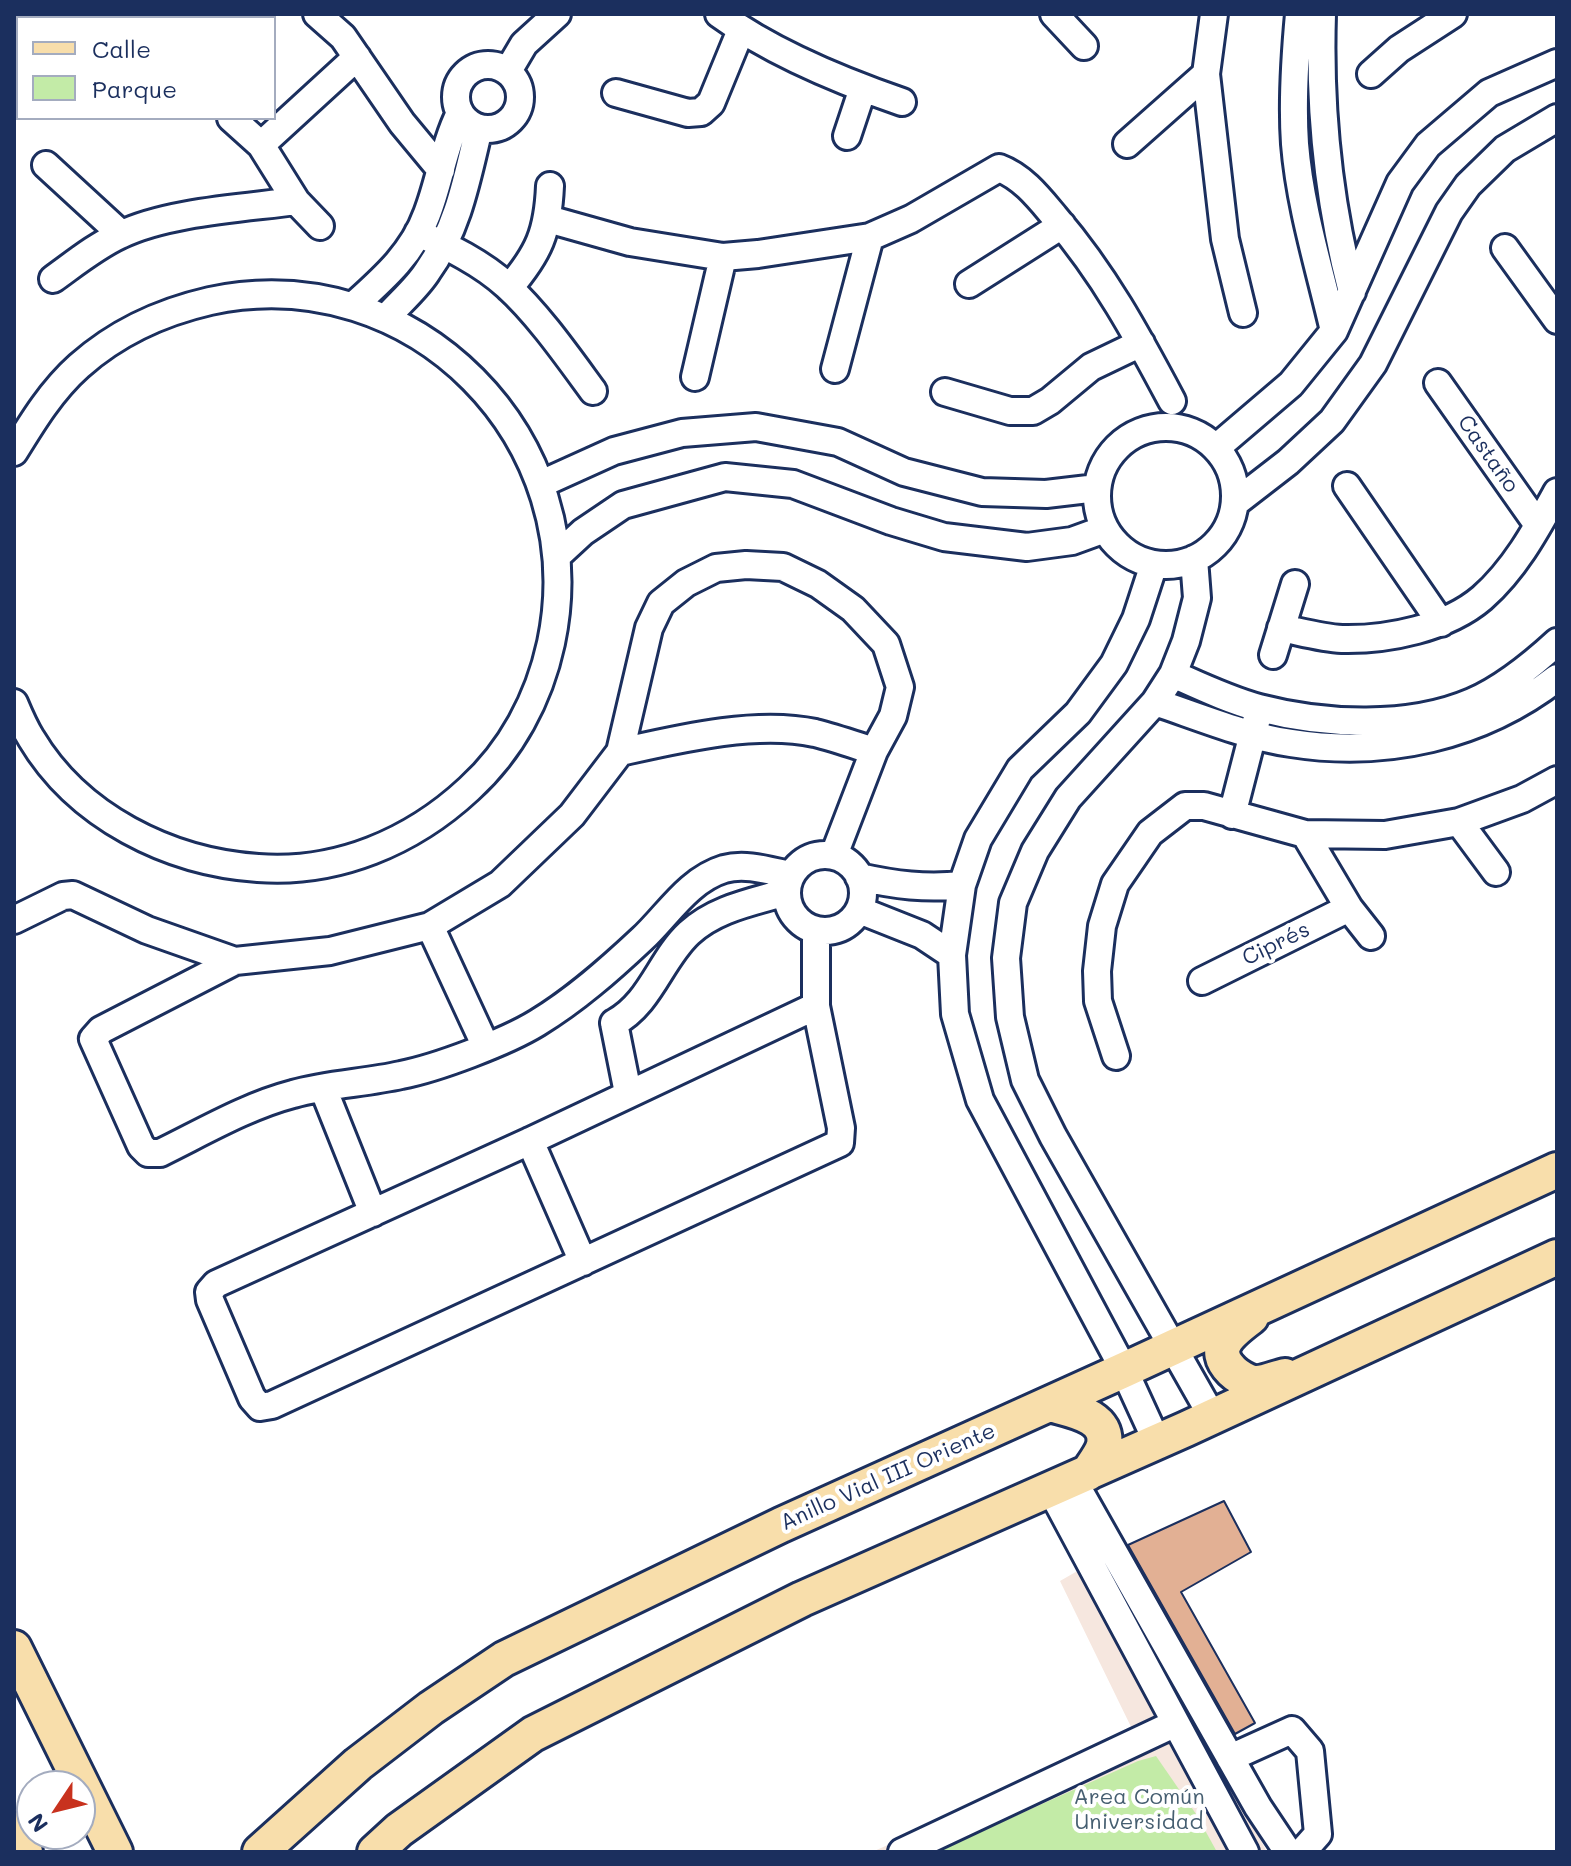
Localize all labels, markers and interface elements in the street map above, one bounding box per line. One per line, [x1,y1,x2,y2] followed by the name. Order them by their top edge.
[16,16,276,120] legend
[92,33,151,64] text: Calle
[92,73,177,104] text: Parque
[1452,410,1524,498] street label: Castaño
[1238,916,1314,972] street label: Ciprés
[776,1418,1000,1536] street label: Anillo Vial III Oriente
[16,1770,96,1850] north arrow
[1073,1784,1205,1836] park label: Area Común Universidad
[21,1808,54,1838] text: N

